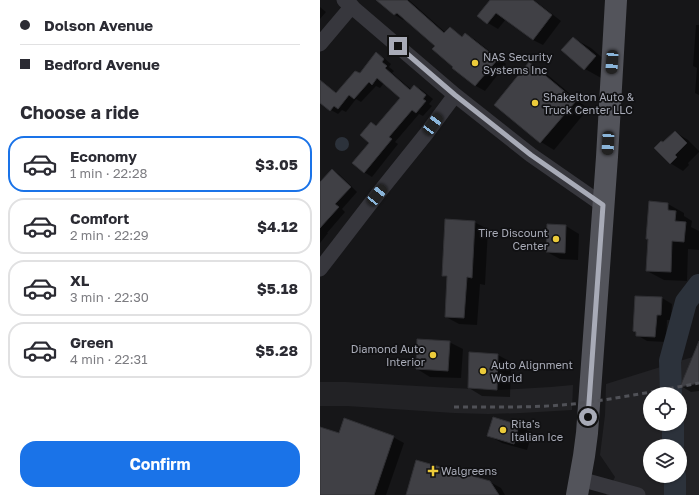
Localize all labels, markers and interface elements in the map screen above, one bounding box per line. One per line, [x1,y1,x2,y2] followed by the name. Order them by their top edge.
[44,16,153,34] text: Dolson Avenue
[389,37,407,55] route end
[483,50,553,76] place label: NAS Security Systems Inc
[605,50,619,74] car
[44,55,160,73] text: Bedford Avenue
[470,58,480,68] marker: NAS Security Systems Inc
[543,90,635,116] place label: Shakelton Auto & Truck Center LLC
[530,98,540,108] marker: Shakelton Auto & Truck Center LLC
[20,101,139,123] text: Choose a ride
[421,111,445,137] car
[601,131,615,155] car
[22,146,58,182] icon: car
[70,147,137,165] text: Economy
[255,155,298,173] text: $3.05
[70,165,147,181] text: 1 min · 22:28
[365,182,389,208] car
[22,208,58,244] icon: car
[70,209,129,227] text: Comfort
[257,217,298,235] text: $4.12
[478,226,549,252] place label: Tire Discount Center
[70,227,149,243] text: 2 min · 22:29
[551,234,561,244] marker: Tire Discount Center
[22,270,58,306] icon: car
[70,271,89,289] text: XL
[257,279,298,297] text: $5.18
[70,289,149,305] text: 3 min · 22:30
[22,332,58,368] icon: car
[70,333,113,351] text: Green
[255,341,298,359] text: $5.28
[351,342,426,368] place label: Diamond Auto Interior
[428,350,438,360] marker: Diamond Auto Interior
[70,351,147,367] text: 4 min · 22:31
[491,358,573,384] place label: Auto Alignment World
[478,366,488,376] marker: Auto Alignment World
[643,387,687,483] map controls
[643,387,687,431] button: locate
[579,408,597,426] route start
[511,417,563,443] place label: Rita's Italian Ice
[498,425,508,435] marker: Rita's Italian Ice
[643,439,687,483] button: layers
[20,441,300,487] button: Confirm
[441,464,497,477] place label: Walgreens
[428,466,438,476] marker: Walgreens

